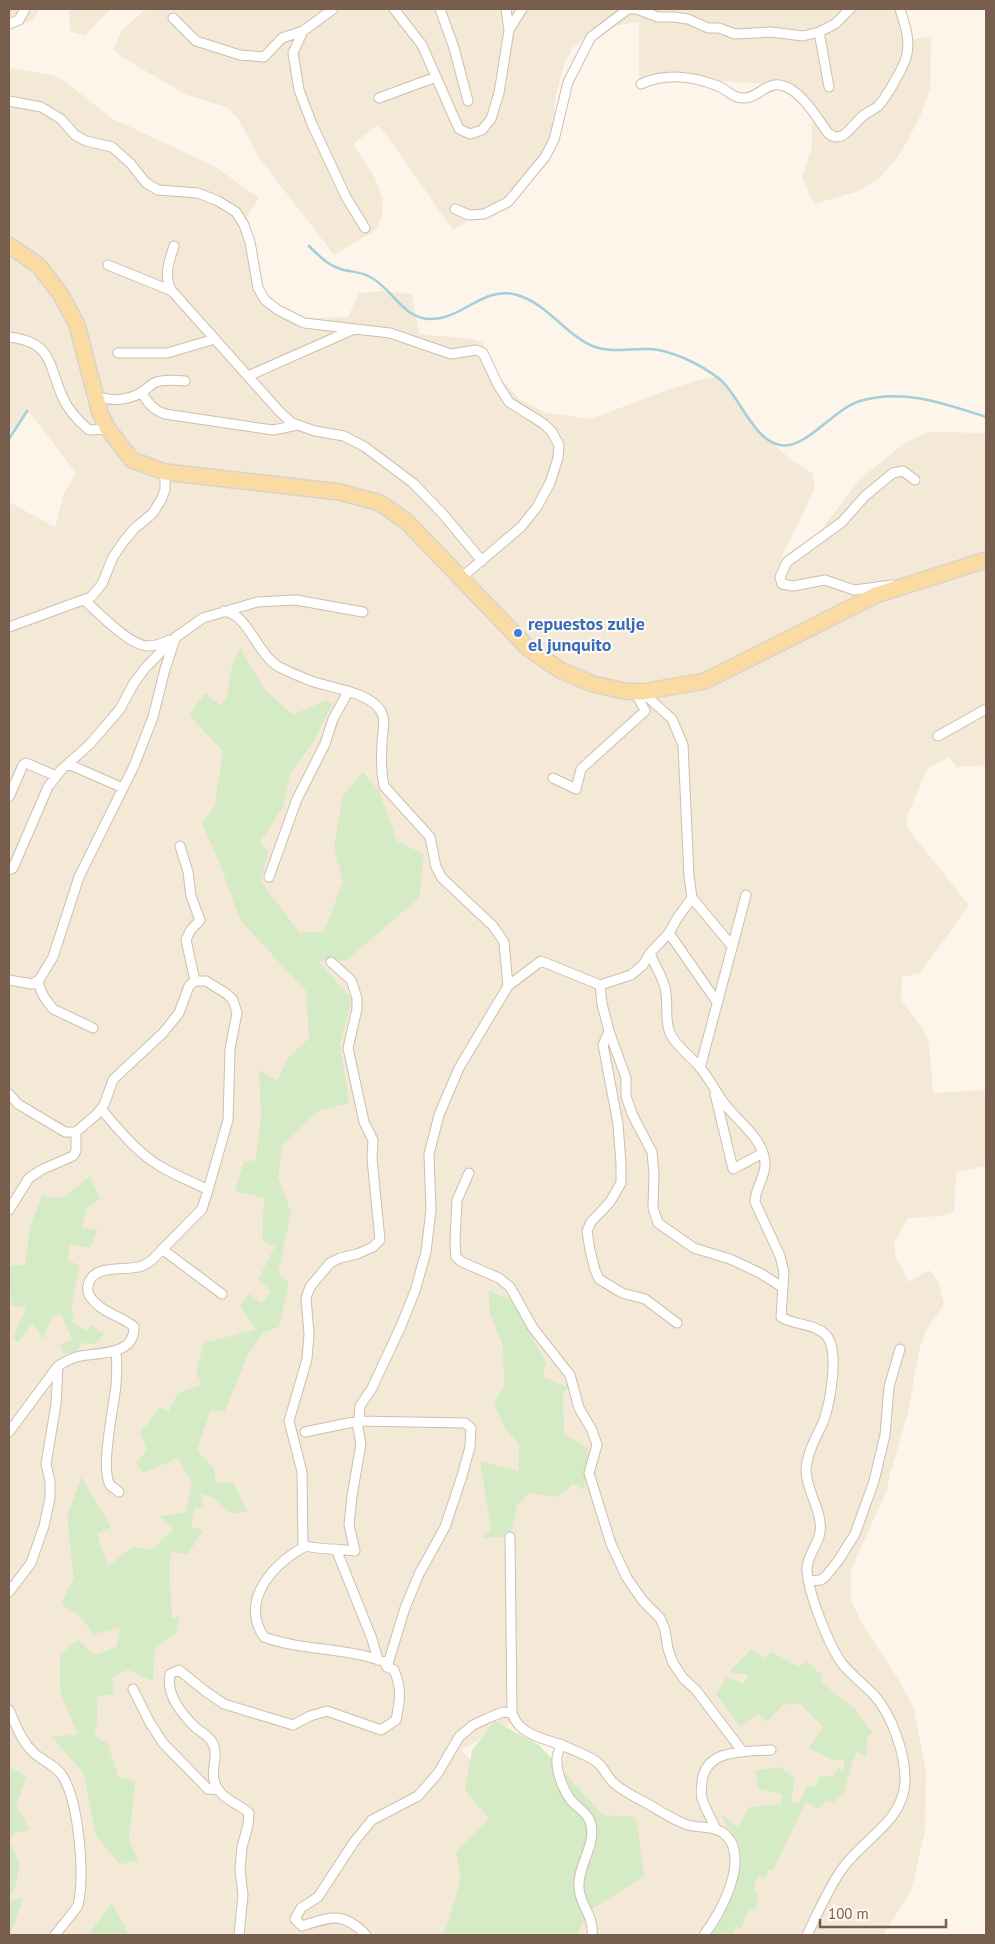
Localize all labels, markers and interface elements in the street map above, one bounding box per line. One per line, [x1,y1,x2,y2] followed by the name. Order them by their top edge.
[528,612,645,656] place label: repuestos zulje el junquito
[512,627,524,639] marker: repuestos zulje el junquito
[820,1896,946,1928] scale bar
[828,1904,869,1923] text: 100 m

